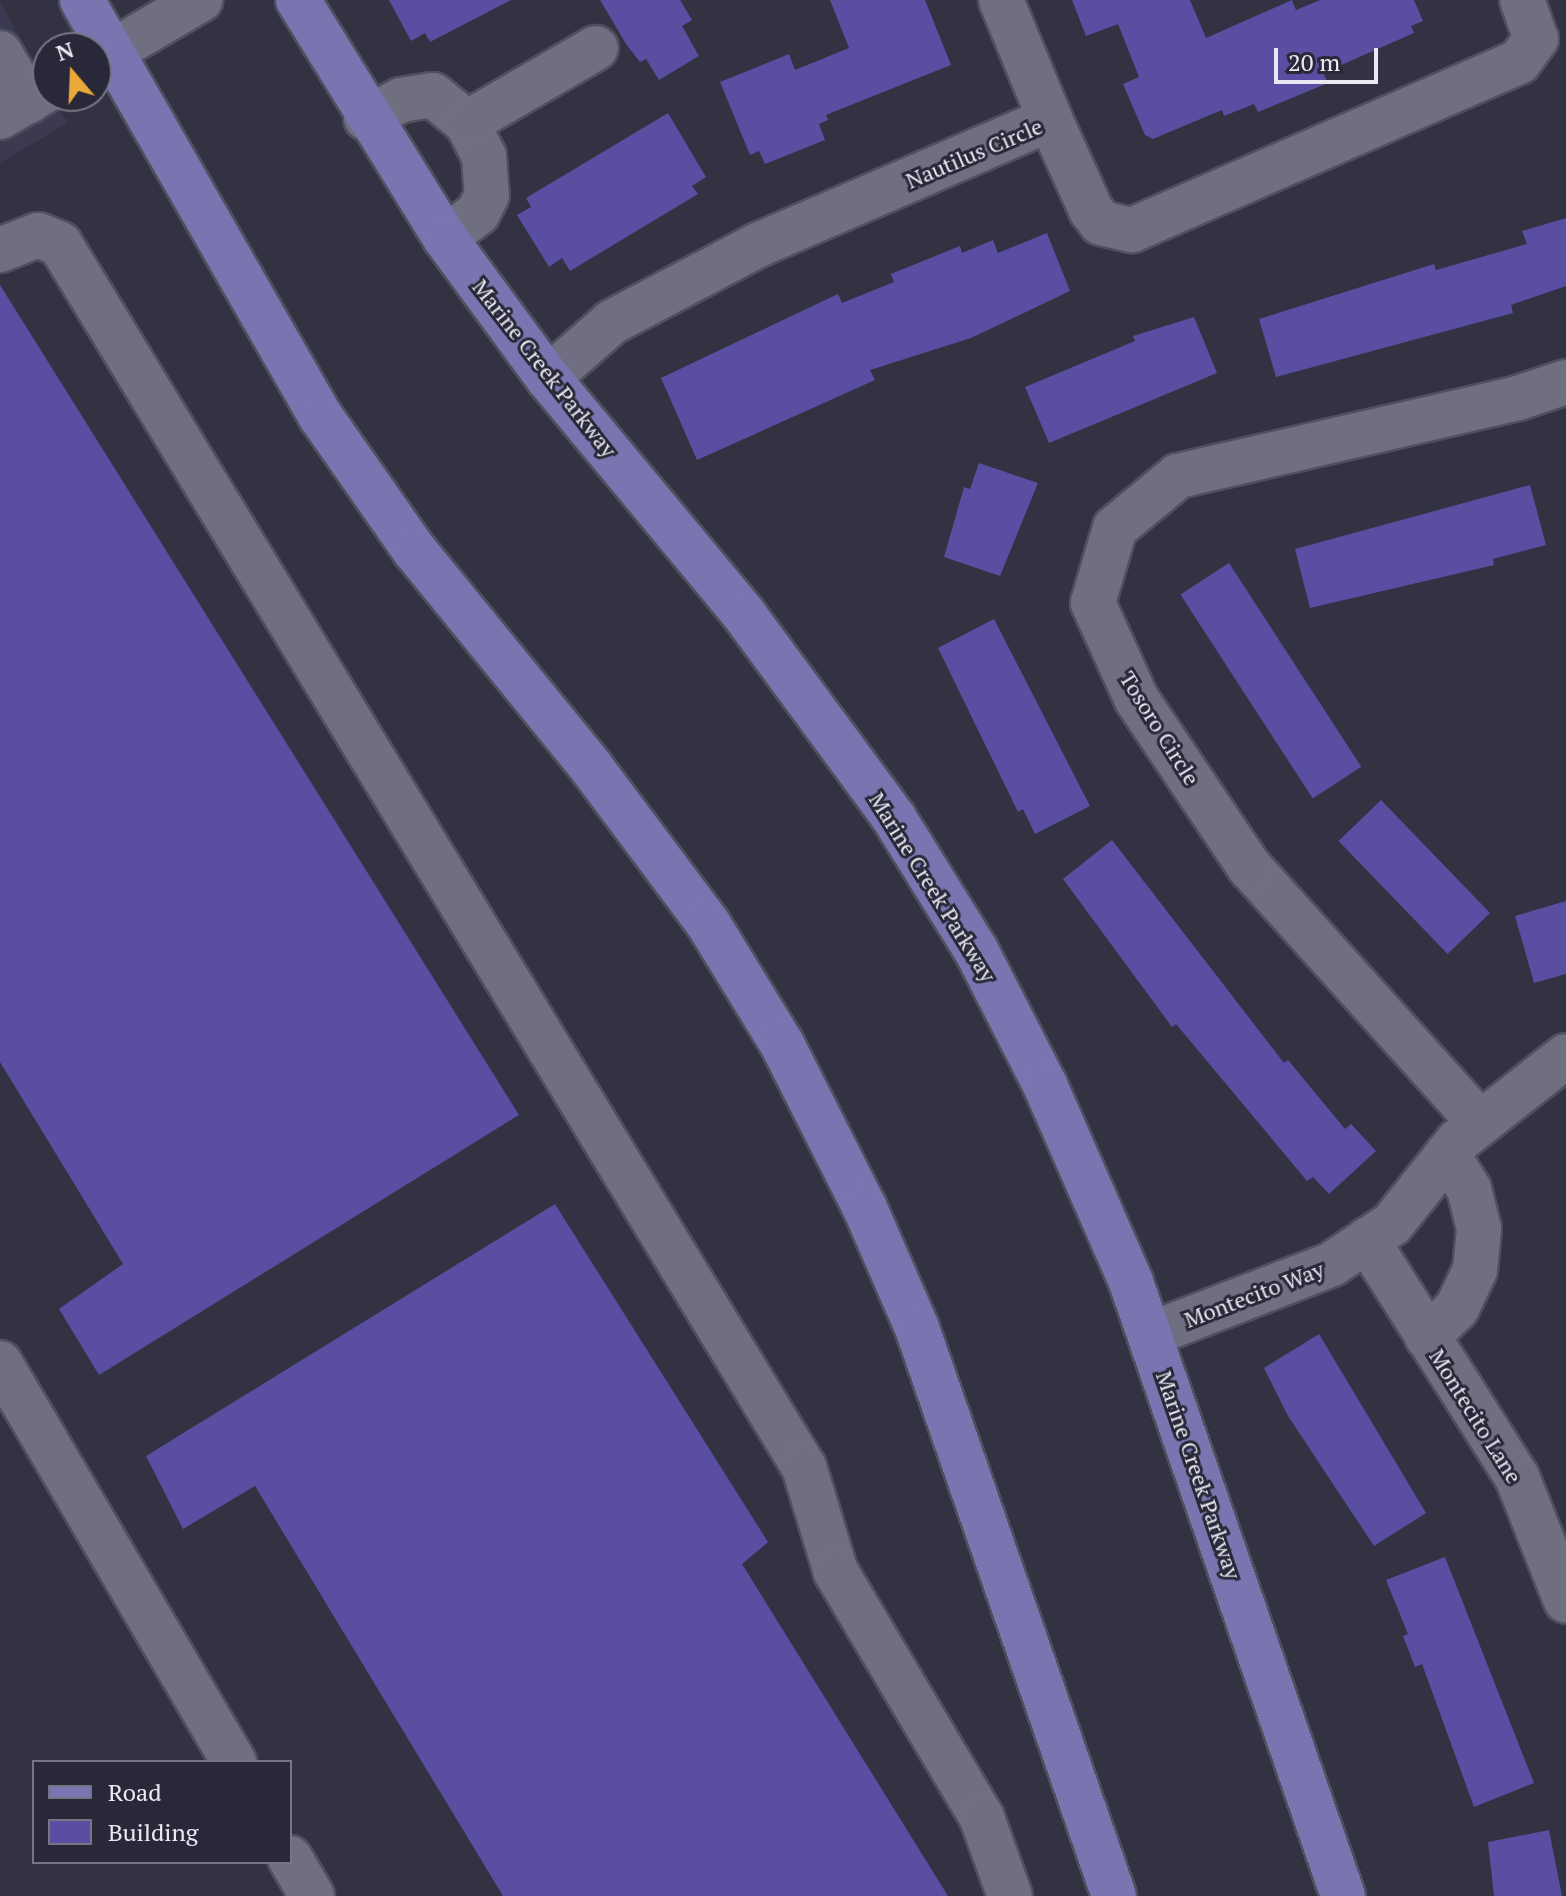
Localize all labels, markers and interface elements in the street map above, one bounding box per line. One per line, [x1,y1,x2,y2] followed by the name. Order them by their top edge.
[32,32,112,112] north arrow
[1278,32,1382,82] scale bar
[52,34,77,67] text: N
[1288,46,1340,78] text: 20 m
[902,112,1046,194] street label: Nautilus Circle
[467,274,623,462] street label: Marine Creek Parkway
[1115,666,1205,790] street label: Tosoro Circle
[864,787,1002,987] street label: Marine Creek Parkway
[1180,1255,1328,1333] street label: Montecito Way
[1424,1344,1528,1488] street label: Montecito Lane
[1151,1367,1247,1583] street label: Marine Creek Parkway
[32,1760,292,1864] legend
[108,1776,162,1808] text: Road
[108,1816,198,1848] text: Building

